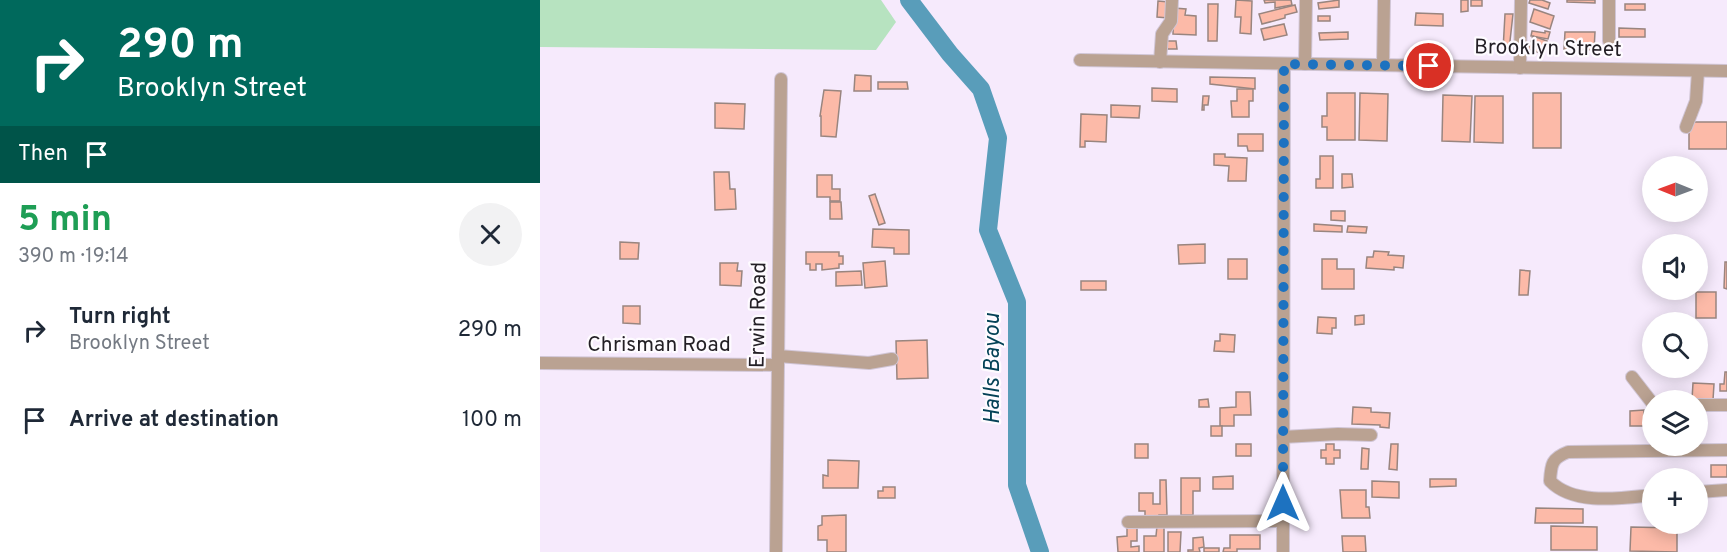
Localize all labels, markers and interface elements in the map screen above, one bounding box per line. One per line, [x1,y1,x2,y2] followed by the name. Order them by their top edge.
[117,20,244,73] text: 290 m
[18,24,96,102] icon: right
[1474,34,1622,64] street label: Brooklyn Street
[1403,40,1454,91] pin
[1412,49,1445,82] icon: arrive
[117,72,307,106] text: Brooklyn Street
[80,138,113,171] icon: arrive
[18,141,68,168] text: Then
[1642,156,1708,222] north arrow
[1642,156,1708,534] map controls
[18,198,112,244] text: 5 min
[459,203,522,266] button: close
[1642,234,1708,300] button: sound
[18,244,129,270] text: 390 m · 19:14
[745,262,773,368] street label: Erwin Road
[69,304,171,331] text: Turn right
[980,312,1007,425] water label: Halls Bayou
[1642,312,1708,378] button: search
[18,314,51,347] icon: right
[458,317,522,344] text: 290 m
[69,331,210,357] text: Brooklyn Street
[587,332,731,359] street label: Chrisman Road
[1642,390,1708,456] button: layers
[18,404,51,437] icon: arrive
[69,407,279,434] text: Arrive at destination
[462,407,522,434] text: 100 m
[1642,468,1708,534] button: +
[1251,471,1315,535] position arrow

